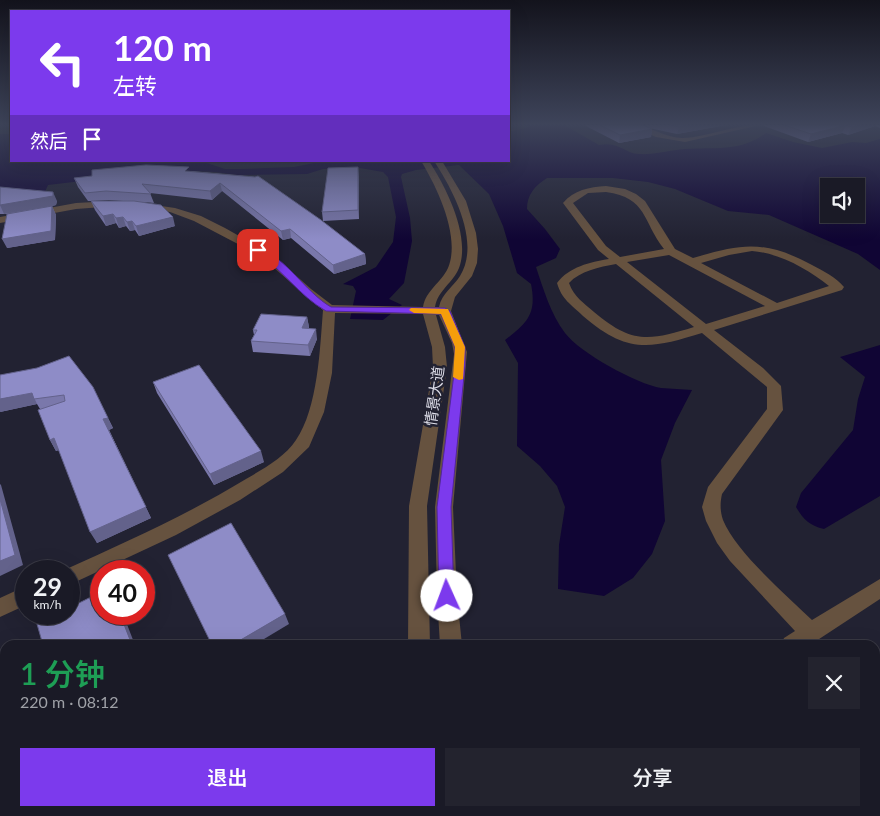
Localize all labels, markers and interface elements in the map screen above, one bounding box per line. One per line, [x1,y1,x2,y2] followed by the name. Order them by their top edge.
[113,26,212,68] text: 120 m
[30,30,95,95] icon: left
[113,72,157,99] text: 左转
[78,125,106,153] icon: arrive
[30,129,68,152] text: 然后
[820,178,865,223] map controls
[820,178,865,223] button: sound
[237,229,279,271] pin
[244,236,272,264] icon: arrive
[421,365,447,427] street label: 情景大道
[90,560,155,625] speed limit sign: 40
[420,569,472,621] position arrow
[33,571,62,601] text: 29
[33,597,62,612] text: km/h
[20,655,105,691] text: 1 分钟
[808,657,860,709] button: close
[20,692,119,711] text: 220 m · 08:12
[20,748,435,806] button: 退出
[445,748,860,806] button: 分享

